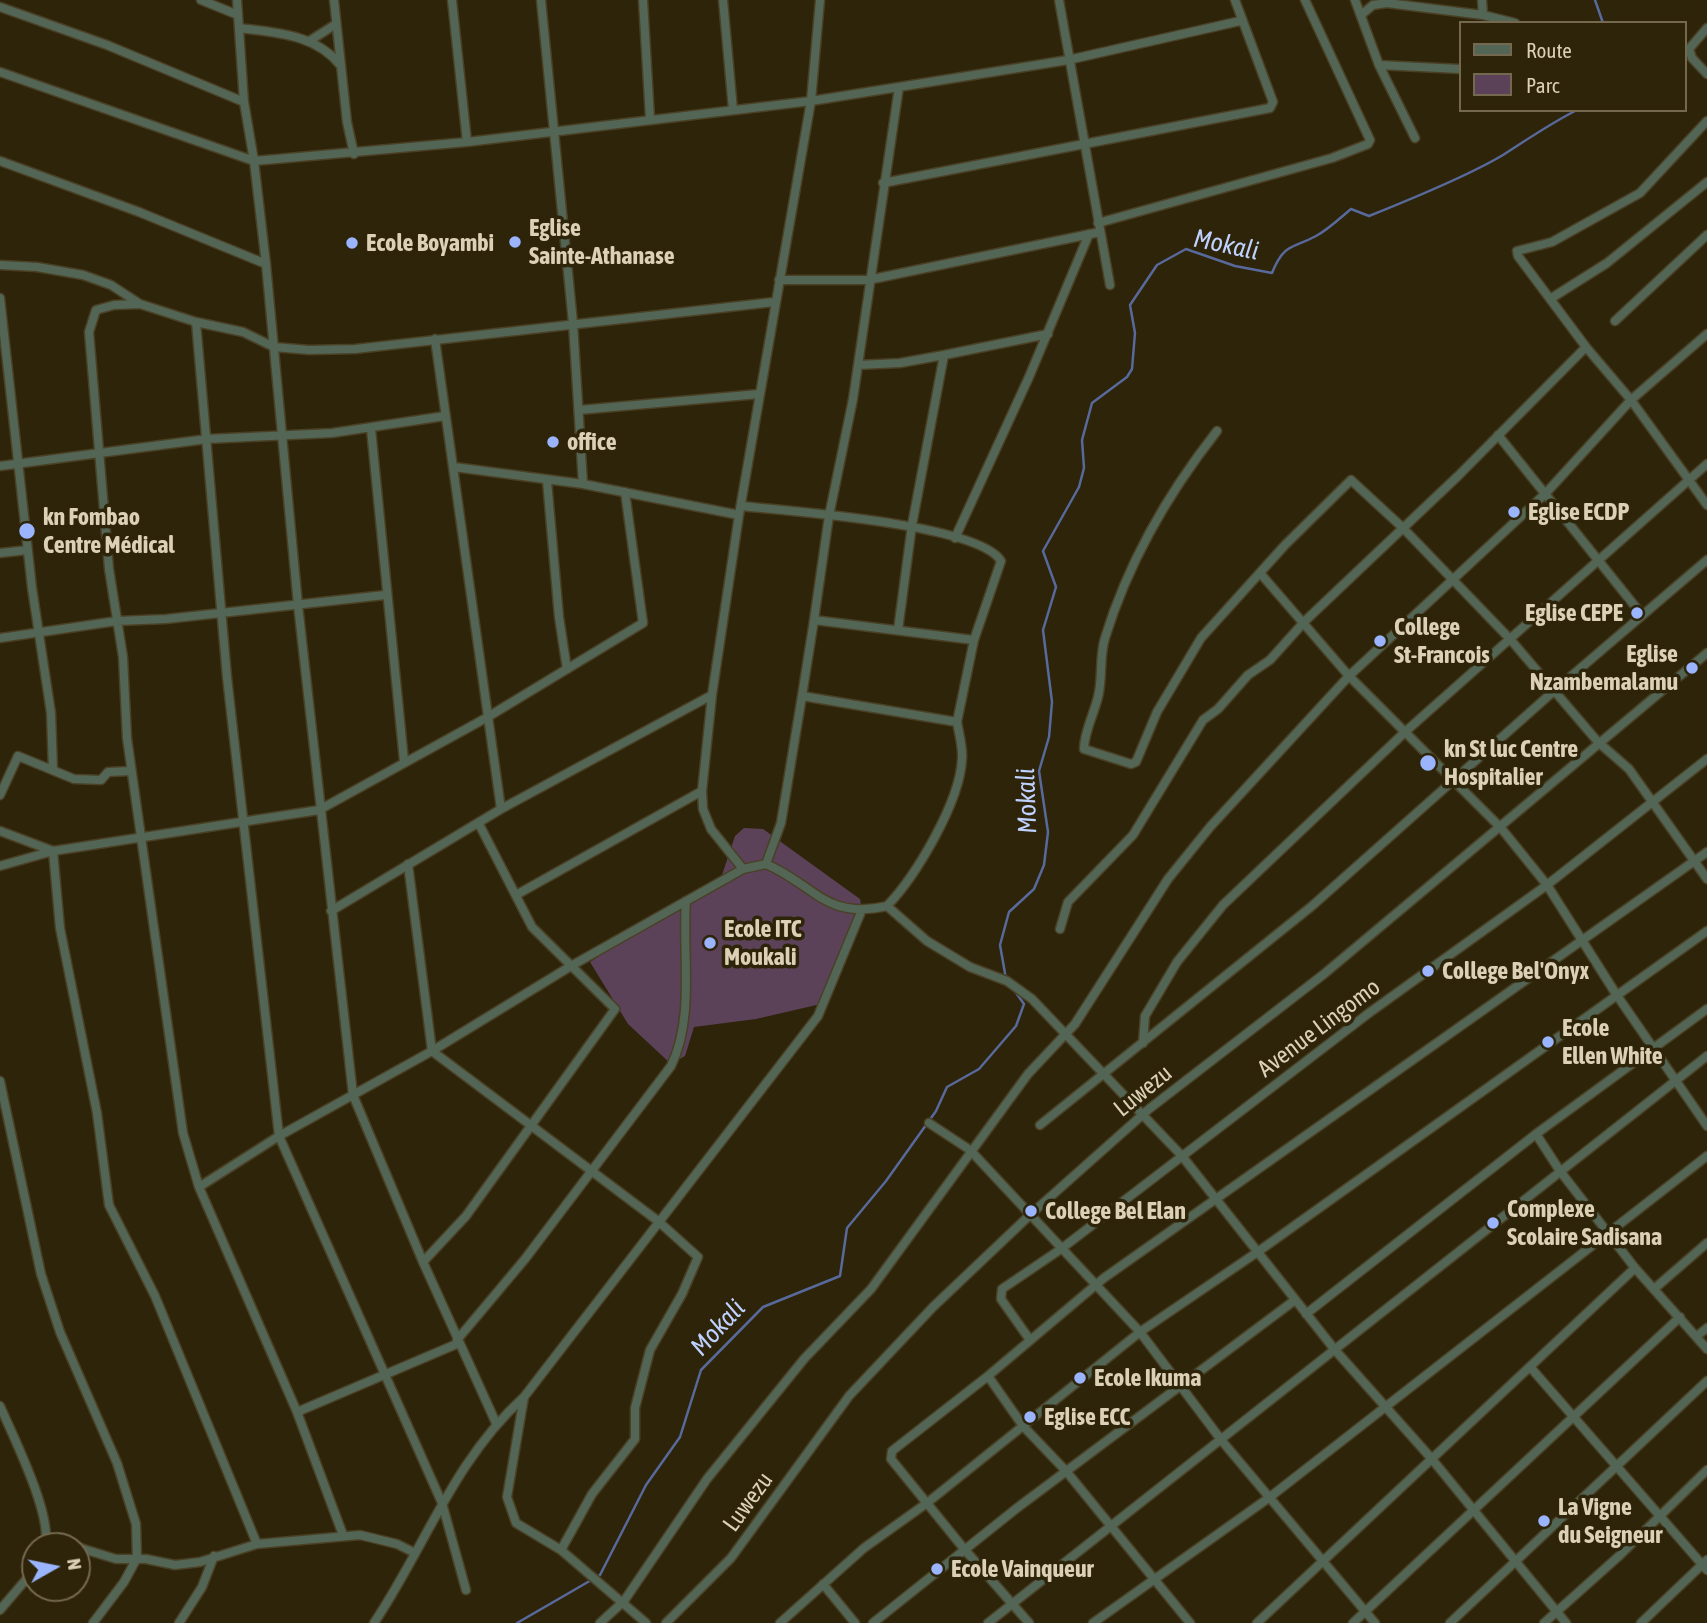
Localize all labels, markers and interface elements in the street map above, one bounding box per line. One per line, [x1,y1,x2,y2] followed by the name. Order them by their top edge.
[1458,21,1686,112] legend
[1526,38,1572,62] text: Route
[1526,73,1560,97] text: Parc
[529,214,675,270] place label: Eglise Sainte-Athanase
[1191,223,1261,267] water label: Mokali
[366,229,494,257] place label: Ecole Boyambi
[507,234,523,250] marker: Eglise Sainte-Athanase
[344,235,360,251] marker: Ecole Boyambi
[567,428,617,456] place label: office
[545,434,561,450] marker: office
[1528,498,1629,526] place label: Eglise ECDP
[43,503,175,559] place label: kn Fombao Centre Médical
[1506,504,1522,520] marker: Eglise ECDP
[17,521,37,541] marker: kn Fombao Centre Médical
[1525,599,1623,627] place label: Eglise CEPE
[1629,605,1645,621] marker: Eglise CEPE
[1394,613,1490,669] place label: College St-Francois
[1372,633,1388,649] marker: College St-Francois
[1530,640,1678,696] place label: Eglise Nzambemalamu
[1684,660,1700,676] marker: Eglise Nzambemalamu
[1444,735,1578,791] place label: kn St luc Centre Hospitalier
[1418,753,1438,773] marker: kn St luc Centre Hospitalier
[1010,768,1044,834] water label: Mokali
[724,915,802,971] place label: Ecole ITC Moukali
[702,935,718,951] marker: Ecole ITC Moukali
[1442,957,1589,985] place label: College Bel'Onyx
[1420,963,1436,979] marker: College Bel'Onyx
[1252,973,1386,1083] street label: Avenue Lingomo
[1562,1014,1663,1070] place label: Ecole Ellen White
[1540,1034,1556,1050] marker: Ecole Ellen White
[1108,1059,1178,1123] street label: Luwezu
[1507,1195,1662,1251] place label: Complexe Scolaire Sadisana
[1045,1197,1186,1225] place label: College Bel Elan
[1023,1203,1039,1219] marker: College Bel Elan
[1485,1215,1501,1231] marker: Complexe Scolaire Sadisana
[684,1293,752,1363] water label: Mokali
[1094,1364,1201,1392] place label: Ecole Ikuma
[1072,1370,1088,1386] marker: Ecole Ikuma
[1044,1403,1130,1431] place label: Eglise ECC
[1022,1409,1038,1425] marker: Eglise ECC
[717,1467,779,1537] street label: Luwezu
[1558,1493,1662,1549] place label: La Vigne du Seigneur
[1536,1513,1552,1529] marker: La Vigne du Seigneur
[21,1532,91,1602] north arrow
[951,1555,1094,1583] place label: Ecole Vainqueur
[63,1557,87,1571] text: N
[929,1561,945,1577] marker: Ecole Vainqueur

